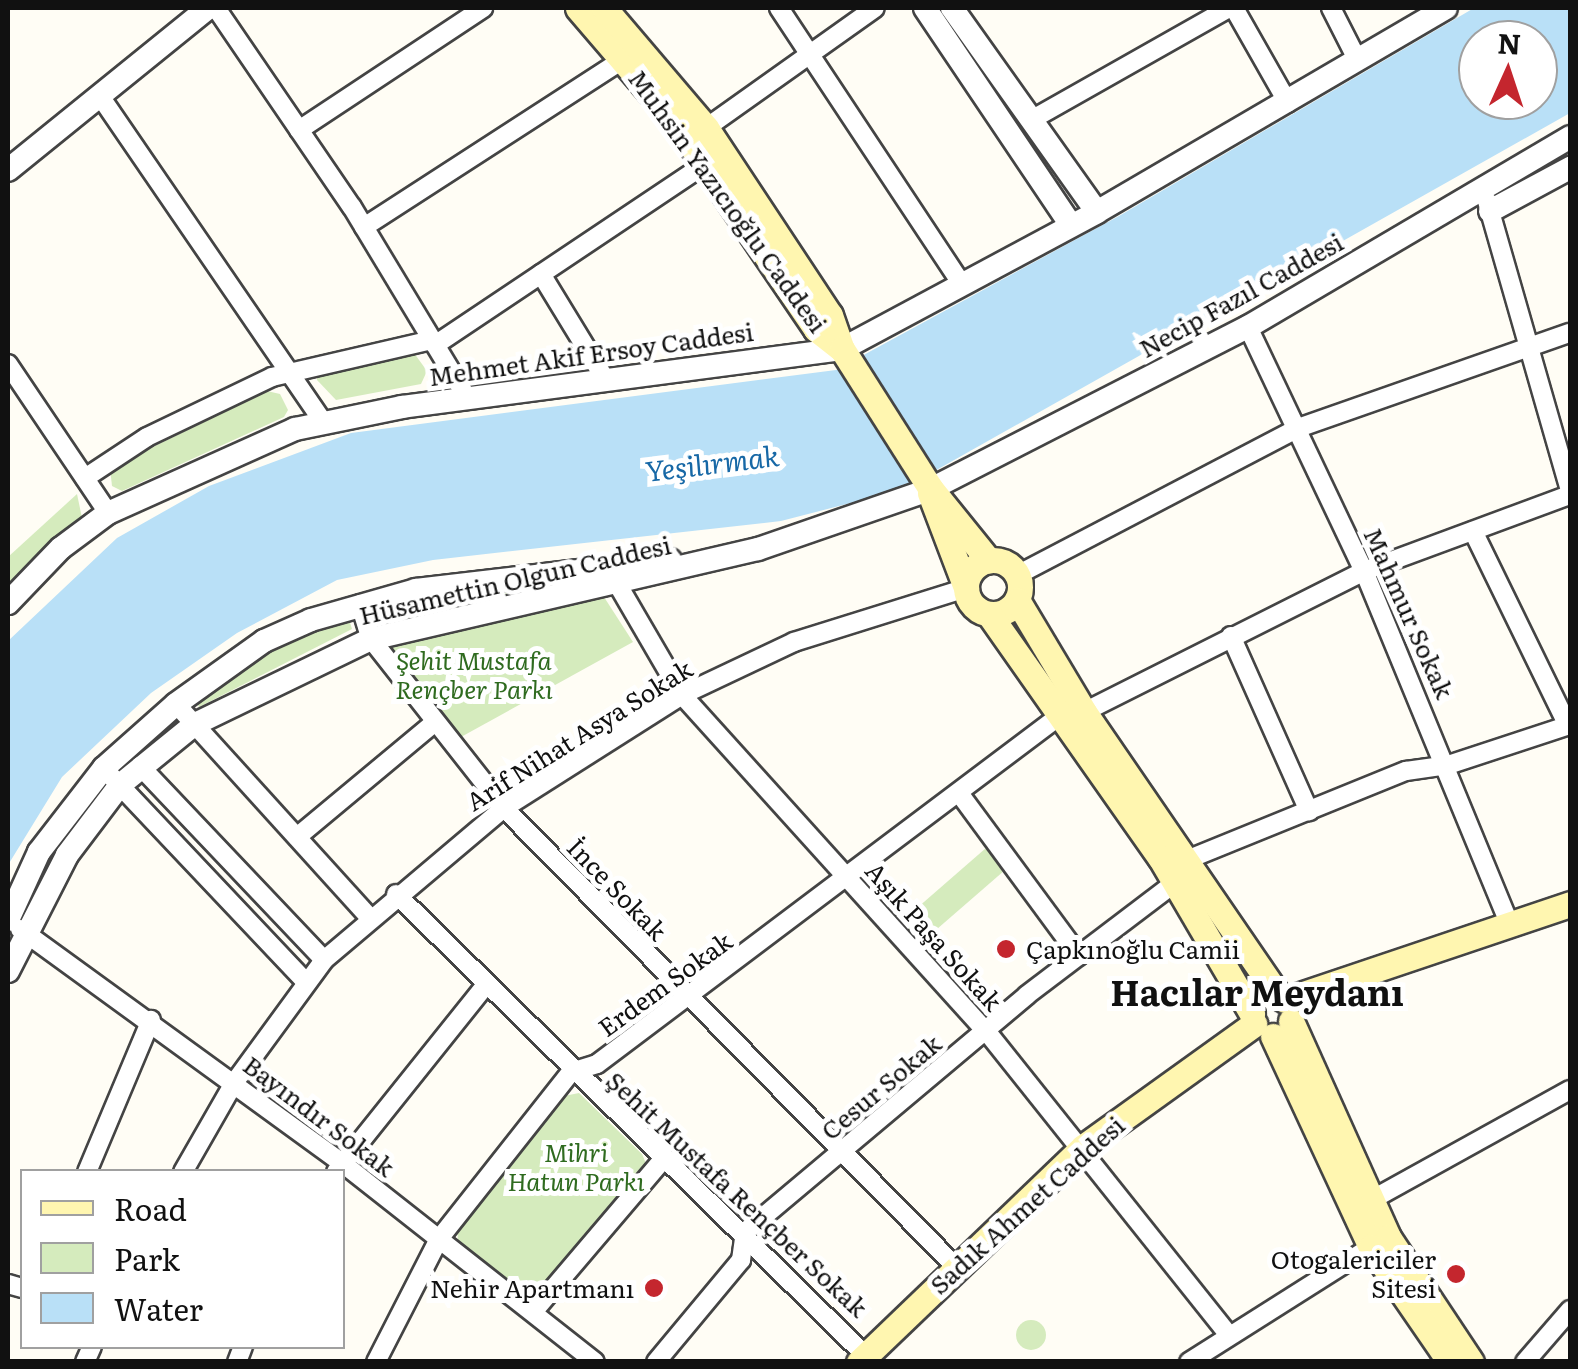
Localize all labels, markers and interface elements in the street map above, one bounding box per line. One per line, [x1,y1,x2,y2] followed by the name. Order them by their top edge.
[1458,20,1558,120] north arrow
[1497,20,1522,64] text: N
[623,64,833,338] street label: Muhsin Yazıcıoğlu Caddesi
[1134,227,1348,363] street label: Necip Fazıl Caddesi
[427,316,755,392] street label: Mehmet Akif Ersoy Caddesi
[643,437,781,487] water label: Yeşilırmak
[1358,523,1460,703] street label: Mahmur Sokak
[356,530,674,630] street label: Hüsamettin Olgun Caddesi
[395,646,553,705] park label: Şehit Mustafa Rençber Parkı
[461,653,697,817] street label: Arif Nihat Asya Sokak
[561,832,673,946] street label: İnce Sokak
[859,856,1009,1016] street label: Aşık Paşa Sokak
[592,926,738,1042] street label: Erdem Sokak
[1026,934,1240,964] place label: Çapkınoğlu Camii
[995,938,1017,960] marker: Çapkınoğlu Camii
[1110,970,1404,1012] district label: Hacılar Meydanı
[815,1028,947,1146] street label: Cesur Sokak
[238,1049,400,1183] street label: Bayındır Sokak
[600,1065,874,1323] street label: Şehit Mustafa Rençber Sokak
[924,1110,1130,1300] street label: Sadık Ahmet Caddesi
[507,1138,645,1197] park label: Mihri Hatun Parkı
[20,1169,345,1349] legend
[114,1186,187,1230] text: Road
[114,1236,180,1280] text: Park
[1271,1245,1436,1304] place label: Otogalericiler Sitesi
[1445,1263,1467,1285] marker: Otogalericiler Sitesi
[430,1273,634,1303] place label: Nehir Apartmanı
[643,1277,665,1299] marker: Nehir Apartmanı
[114,1286,203,1330] text: Water

